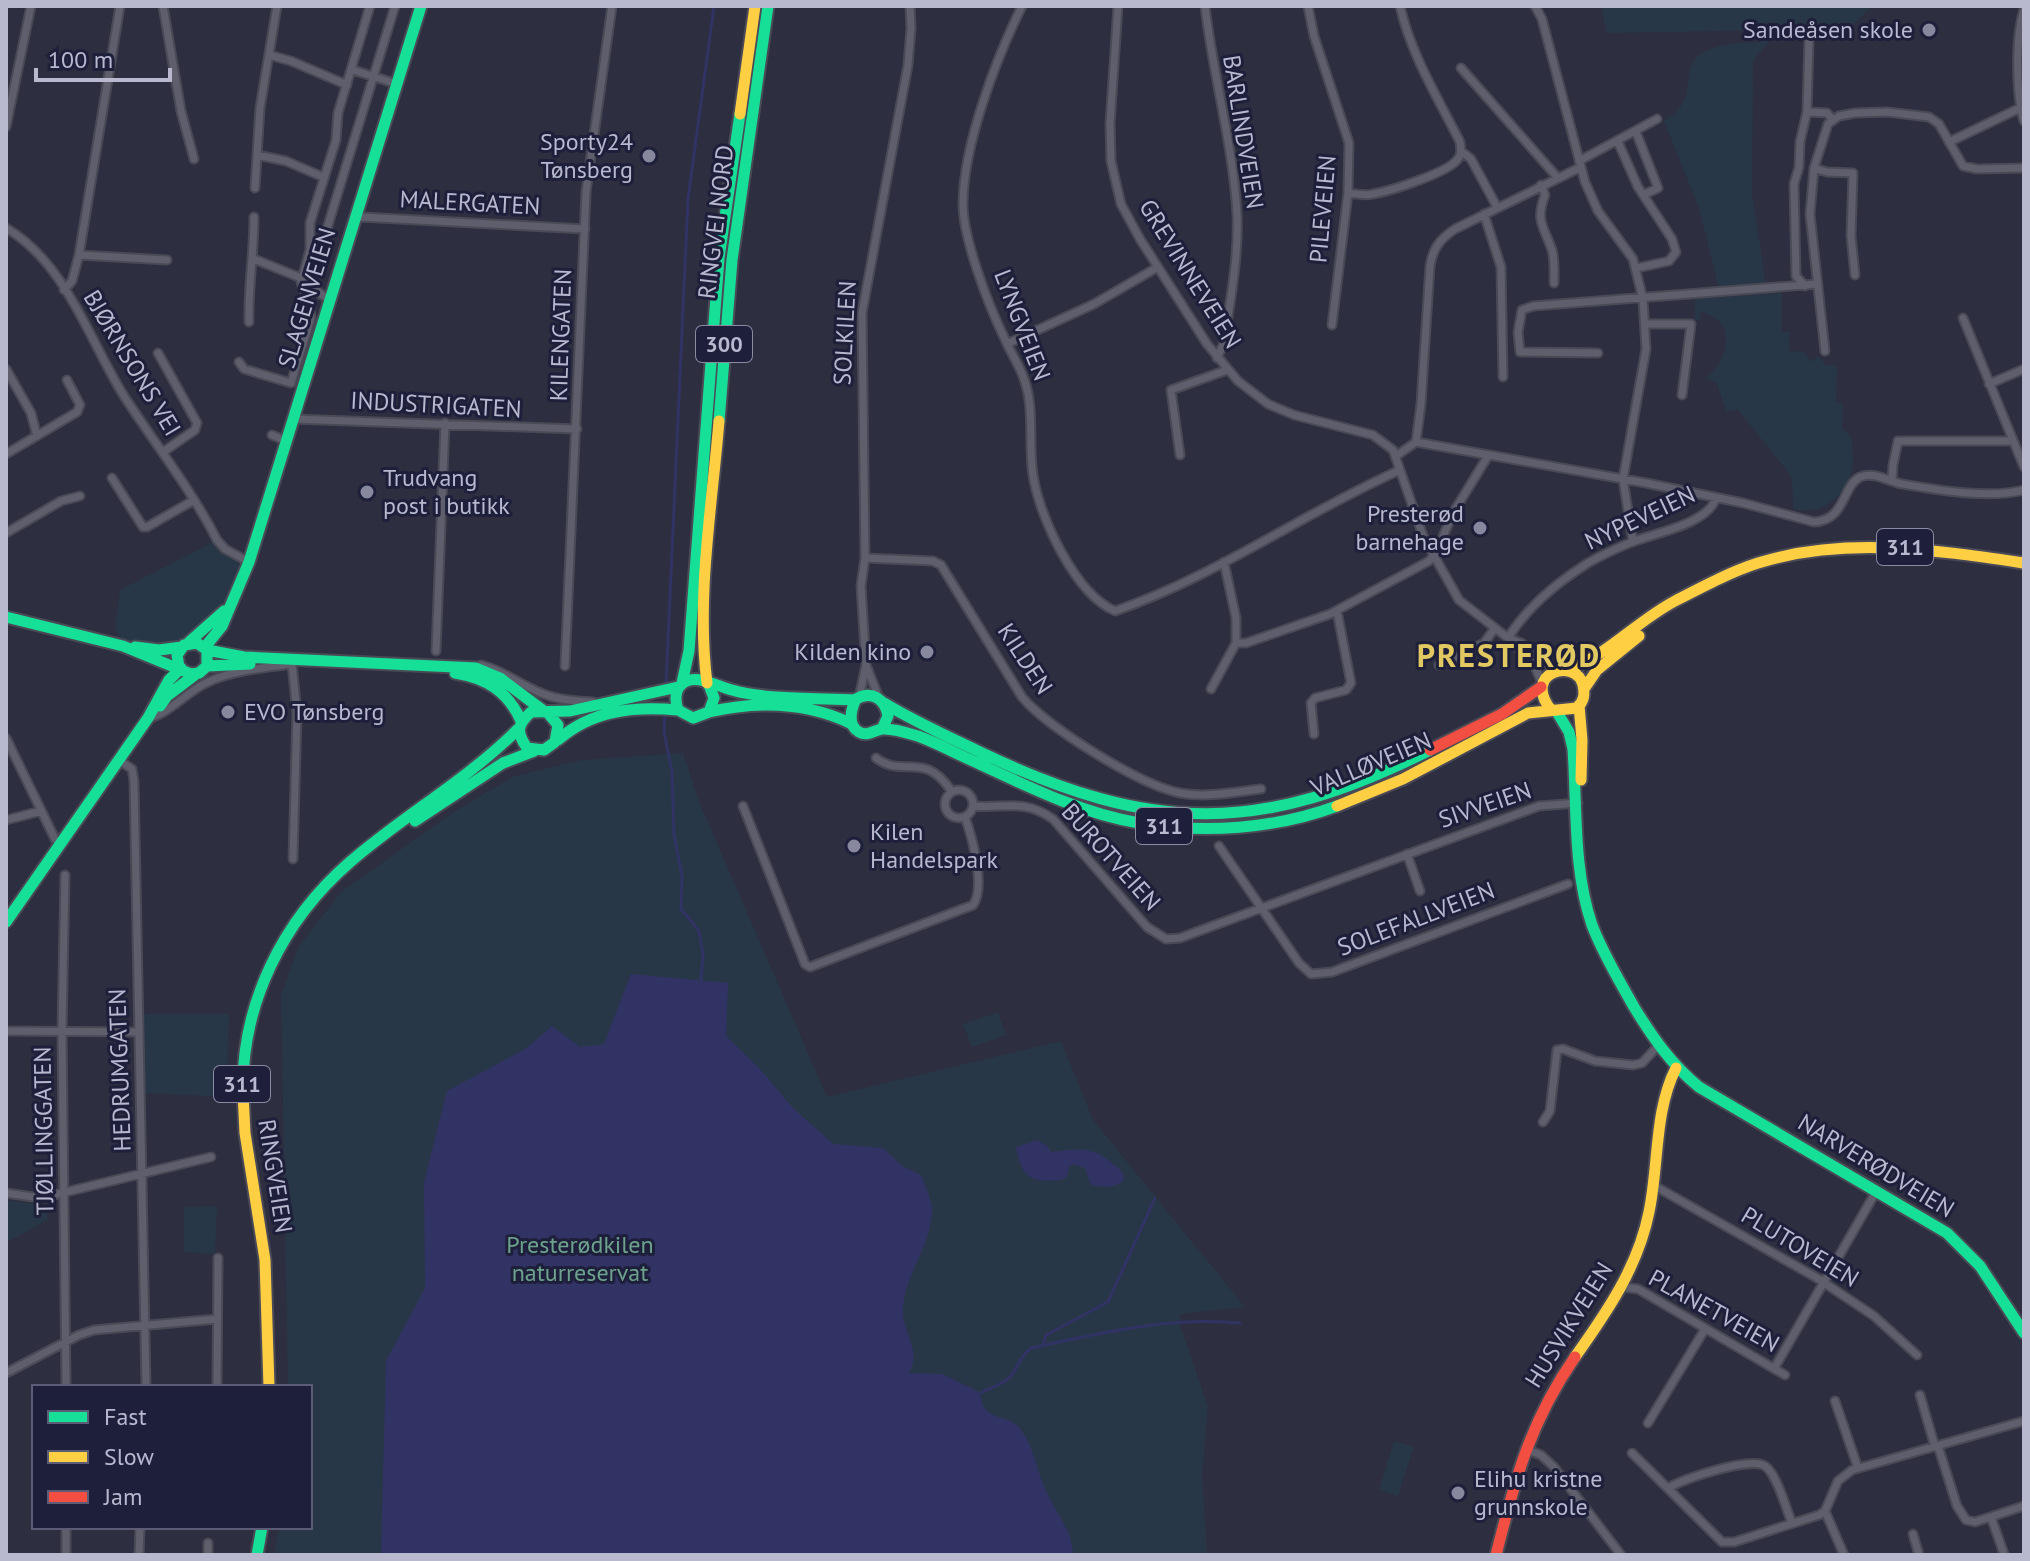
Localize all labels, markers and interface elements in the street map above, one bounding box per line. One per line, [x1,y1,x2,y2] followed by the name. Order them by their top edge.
[1743,14,1913,45] place label: Sandeåsen skole
[1920,21,1938,39] marker: Sandeåsen skole
[36,32,170,82] scale bar
[48,44,113,75] text: 100 m
[1216,53,1271,211] street label: BARLINDVEIEN
[540,126,633,185] place label: Sporty24 Tønsberg
[691,143,740,301] street label: RINGVEI NORD
[640,147,658,165] marker: Sporty24 Tønsberg
[1302,154,1343,264] street label: PILEVEIEN
[399,183,541,222] street label: MALERGATEN
[1132,193,1249,354] street label: GREVINNEVEIEN
[271,224,343,372] street label: SLAGENVEIEN
[987,265,1058,385] street label: LYNGVEIEN
[543,268,578,402] street label: KILENGATEN
[826,280,863,386] street label: SOLKILEN
[77,284,188,441] street label: BJØRNSONS VEI
[696,326,752,362] road number: 300
[350,385,522,424] street label: INDUSTRIGATEN
[383,462,510,521] place label: Trudvang post i butikk
[1580,478,1700,557] street label: NYPEVEIEN
[358,483,376,501] marker: Trudvang post i butikk
[1356,498,1464,557] place label: Presterød barnehage
[1471,519,1489,537] marker: Presterød barnehage
[1877,529,1933,565] road number: 311
[991,617,1060,700] street label: KILDEN
[1417,634,1601,676] district label: PRESTERØD
[794,636,911,667] place label: Kilden kino
[918,643,936,661] marker: Kilden kino
[244,696,385,727] place label: EVO Tønsberg
[219,703,237,721] marker: EVO Tønsberg
[1305,724,1436,803] street label: VALLØVEIEN
[1434,774,1535,835] street label: SIVVEIEN
[1055,797,1168,917] street label: BUROTVEIEN
[1136,808,1192,844] road number: 311
[870,816,998,875] place label: Kilen Handelspark
[845,837,863,855] marker: Kilen Handelspark
[1333,874,1499,963] street label: SOLEFALLVEIEN
[101,988,138,1152] street label: HEDRUMGATEN
[27,1046,60,1216] street label: TJØLLINGGATEN
[214,1066,270,1102] road number: 311
[1792,1107,1960,1224] street label: NARVERØDVEIEN
[251,1117,300,1235] street label: RINGVEIEN
[1736,1199,1865,1294] street label: PLUTOVEIEN
[506,1229,654,1288] park label: Presterødkilen naturreservat
[1518,1256,1619,1393] street label: HUSVIKVEIEN
[1643,1262,1785,1359] street label: PLANETVEIEN
[32,1385,312,1529] legend
[104,1401,147,1432] text: Fast
[104,1441,154,1472] text: Slow
[1474,1463,1602,1522] place label: Elihu kristne grunnskole
[103,1481,142,1512] text: Jam
[1449,1484,1467,1502] marker: Elihu kristne grunnskole

